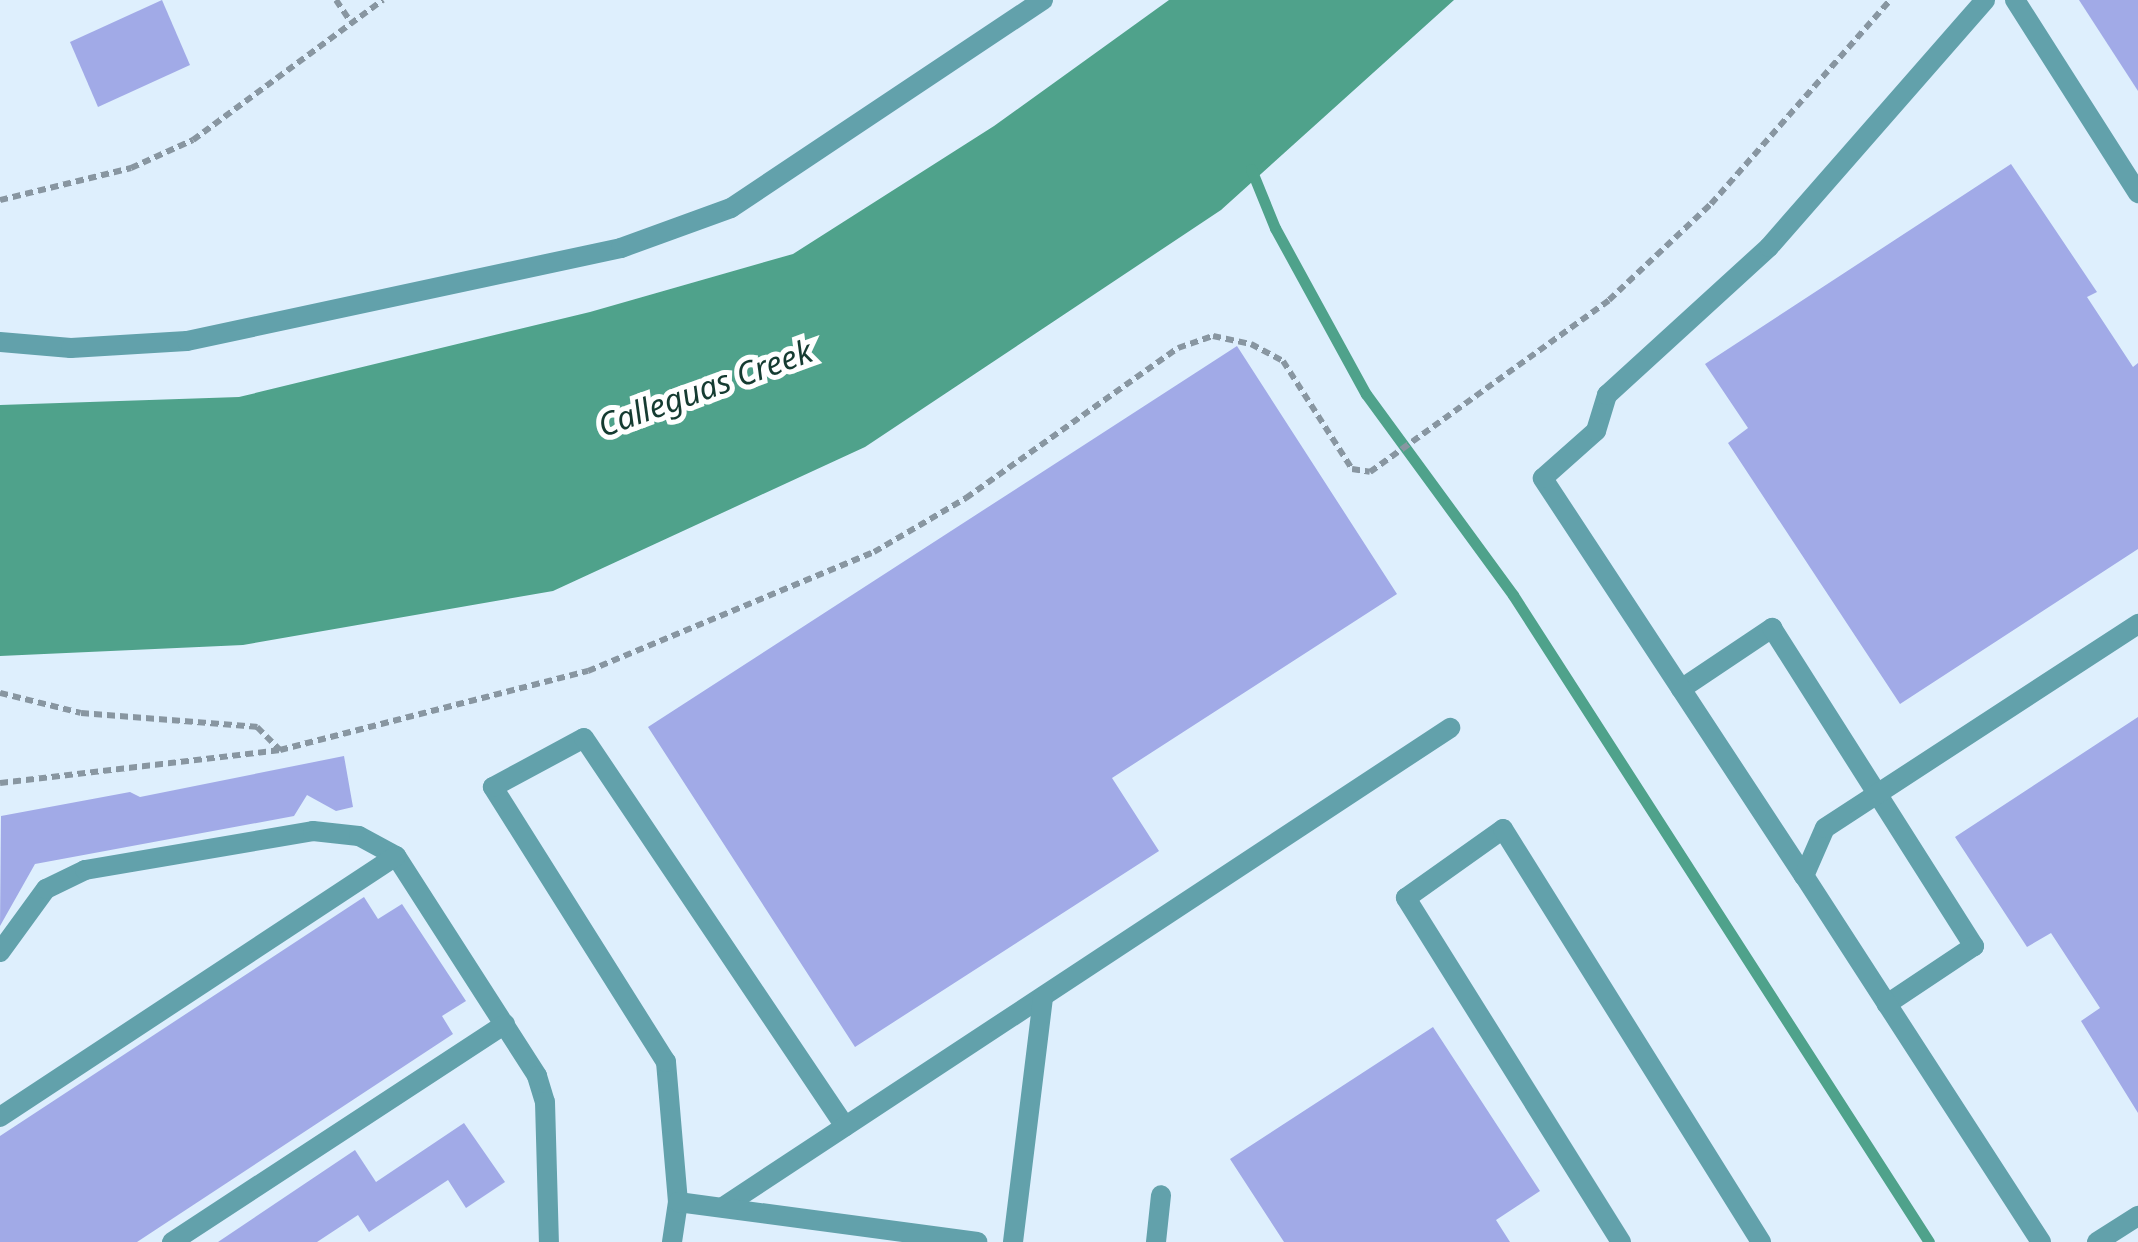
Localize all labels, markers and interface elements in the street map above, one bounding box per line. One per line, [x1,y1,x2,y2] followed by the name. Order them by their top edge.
[592,331,818,445] water label: Calleguas Creek

